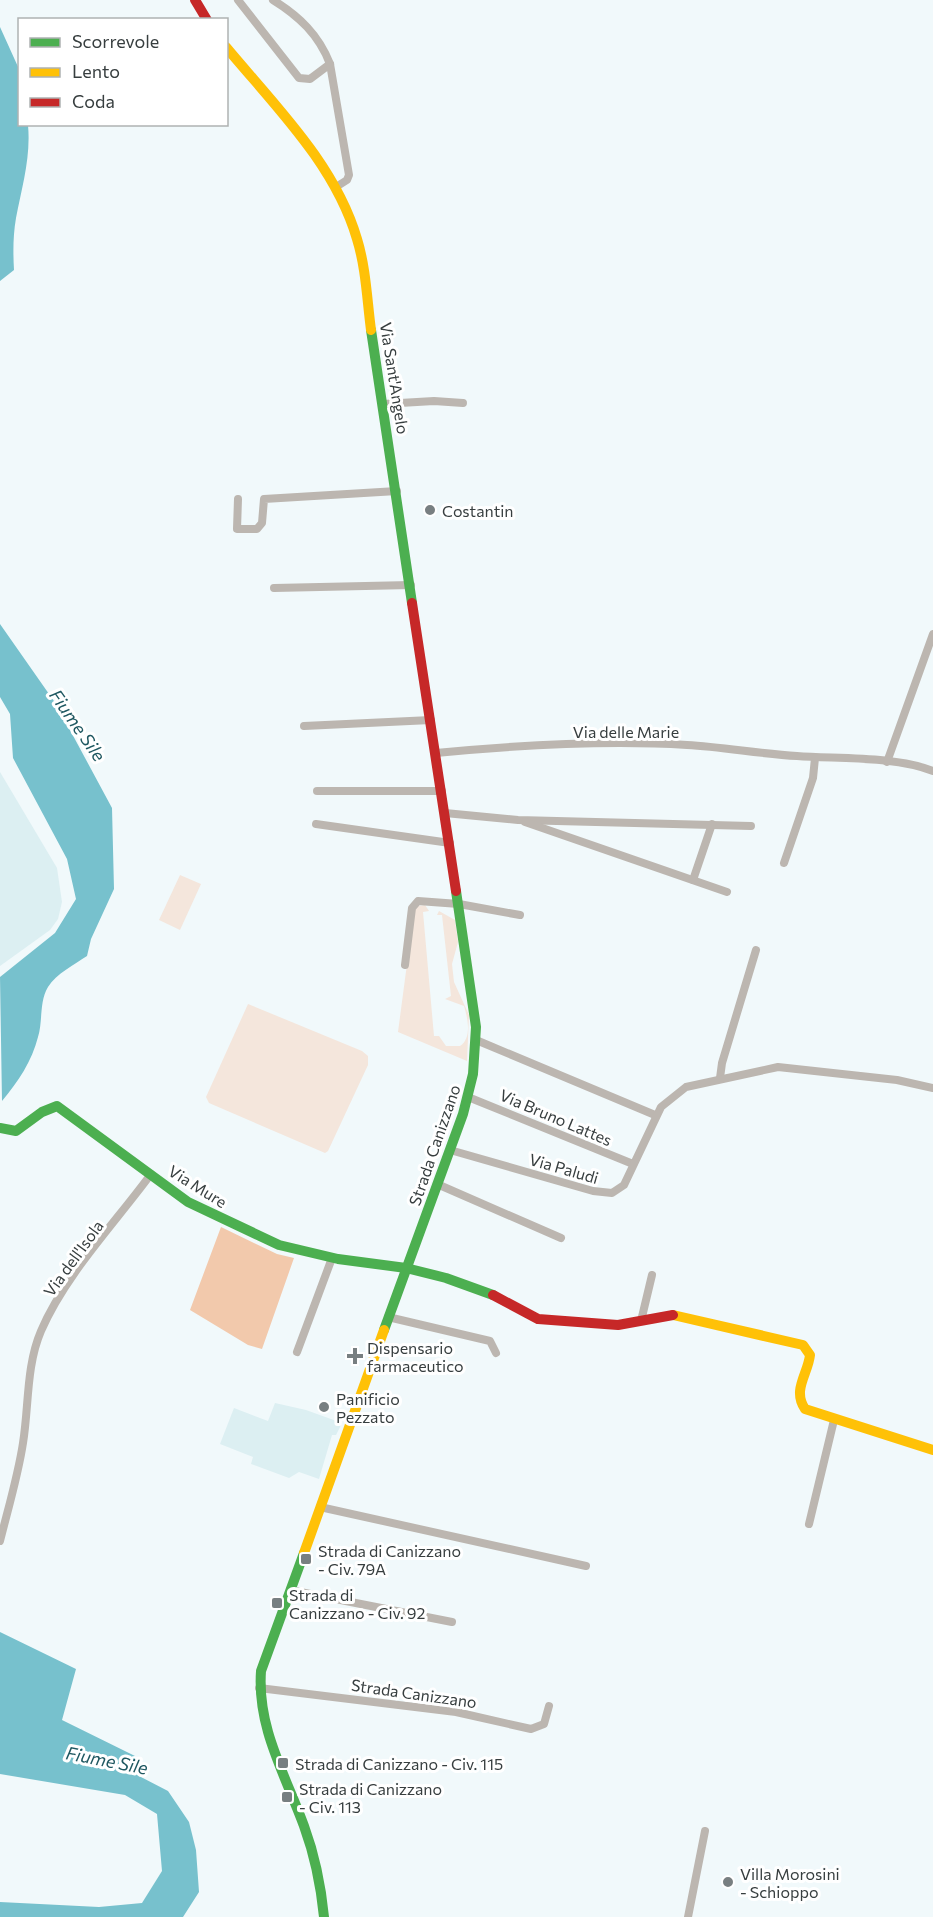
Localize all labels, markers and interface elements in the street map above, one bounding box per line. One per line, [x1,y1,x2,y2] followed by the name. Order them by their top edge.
[18,18,228,126] legend
[72,30,159,52] text: Scorrevole
[72,60,120,82] text: Lento
[72,90,115,112] text: Coda
[377,321,413,435] street label: Via Sant'Angelo
[442,501,514,520] place label: Costantin
[423,503,437,517] marker: Costantin
[45,685,111,766] water label: Fiume Sile
[573,722,679,741] street label: Via delle Marie
[404,1082,464,1208] street label: Strada Canizzano
[497,1085,615,1149] street label: Via Bruno Lattes
[527,1149,601,1187] street label: Via Paludi
[165,1161,231,1211] street label: Via Mure
[39,1216,107,1300] street label: Via dell'Isola
[367,1338,464,1375] place label: Dispensario farmaceutico
[348,1349,362,1363] marker: Dispensario farmaceutico
[336,1389,400,1426] place label: Panificio Pezzato
[317,1400,331,1414] marker: Panificio Pezzato
[318,1541,461,1578] place label: Strada di Canizzano - Civ. 79A
[299,1552,313,1566] marker: Strada di Canizzano - Civ. 79A
[289,1585,426,1622] place label: Strada di Canizzano - Civ. 92
[270,1596,284,1610] marker: Strada di Canizzano - Civ. 92
[350,1675,478,1711] street label: Strada Canizzano
[64,1741,150,1779] water label: Fiume Sile
[295,1754,503,1773] place label: Strada di Canizzano - Civ. 115
[276,1756,290,1770] marker: Strada di Canizzano - Civ. 115
[299,1779,442,1816] place label: Strada di Canizzano - Civ. 113
[280,1790,294,1804] marker: Strada di Canizzano - Civ. 113
[740,1864,840,1901] place label: Villa Morosini - Schioppo
[721,1875,735,1889] marker: Villa Morosini - Schioppo

